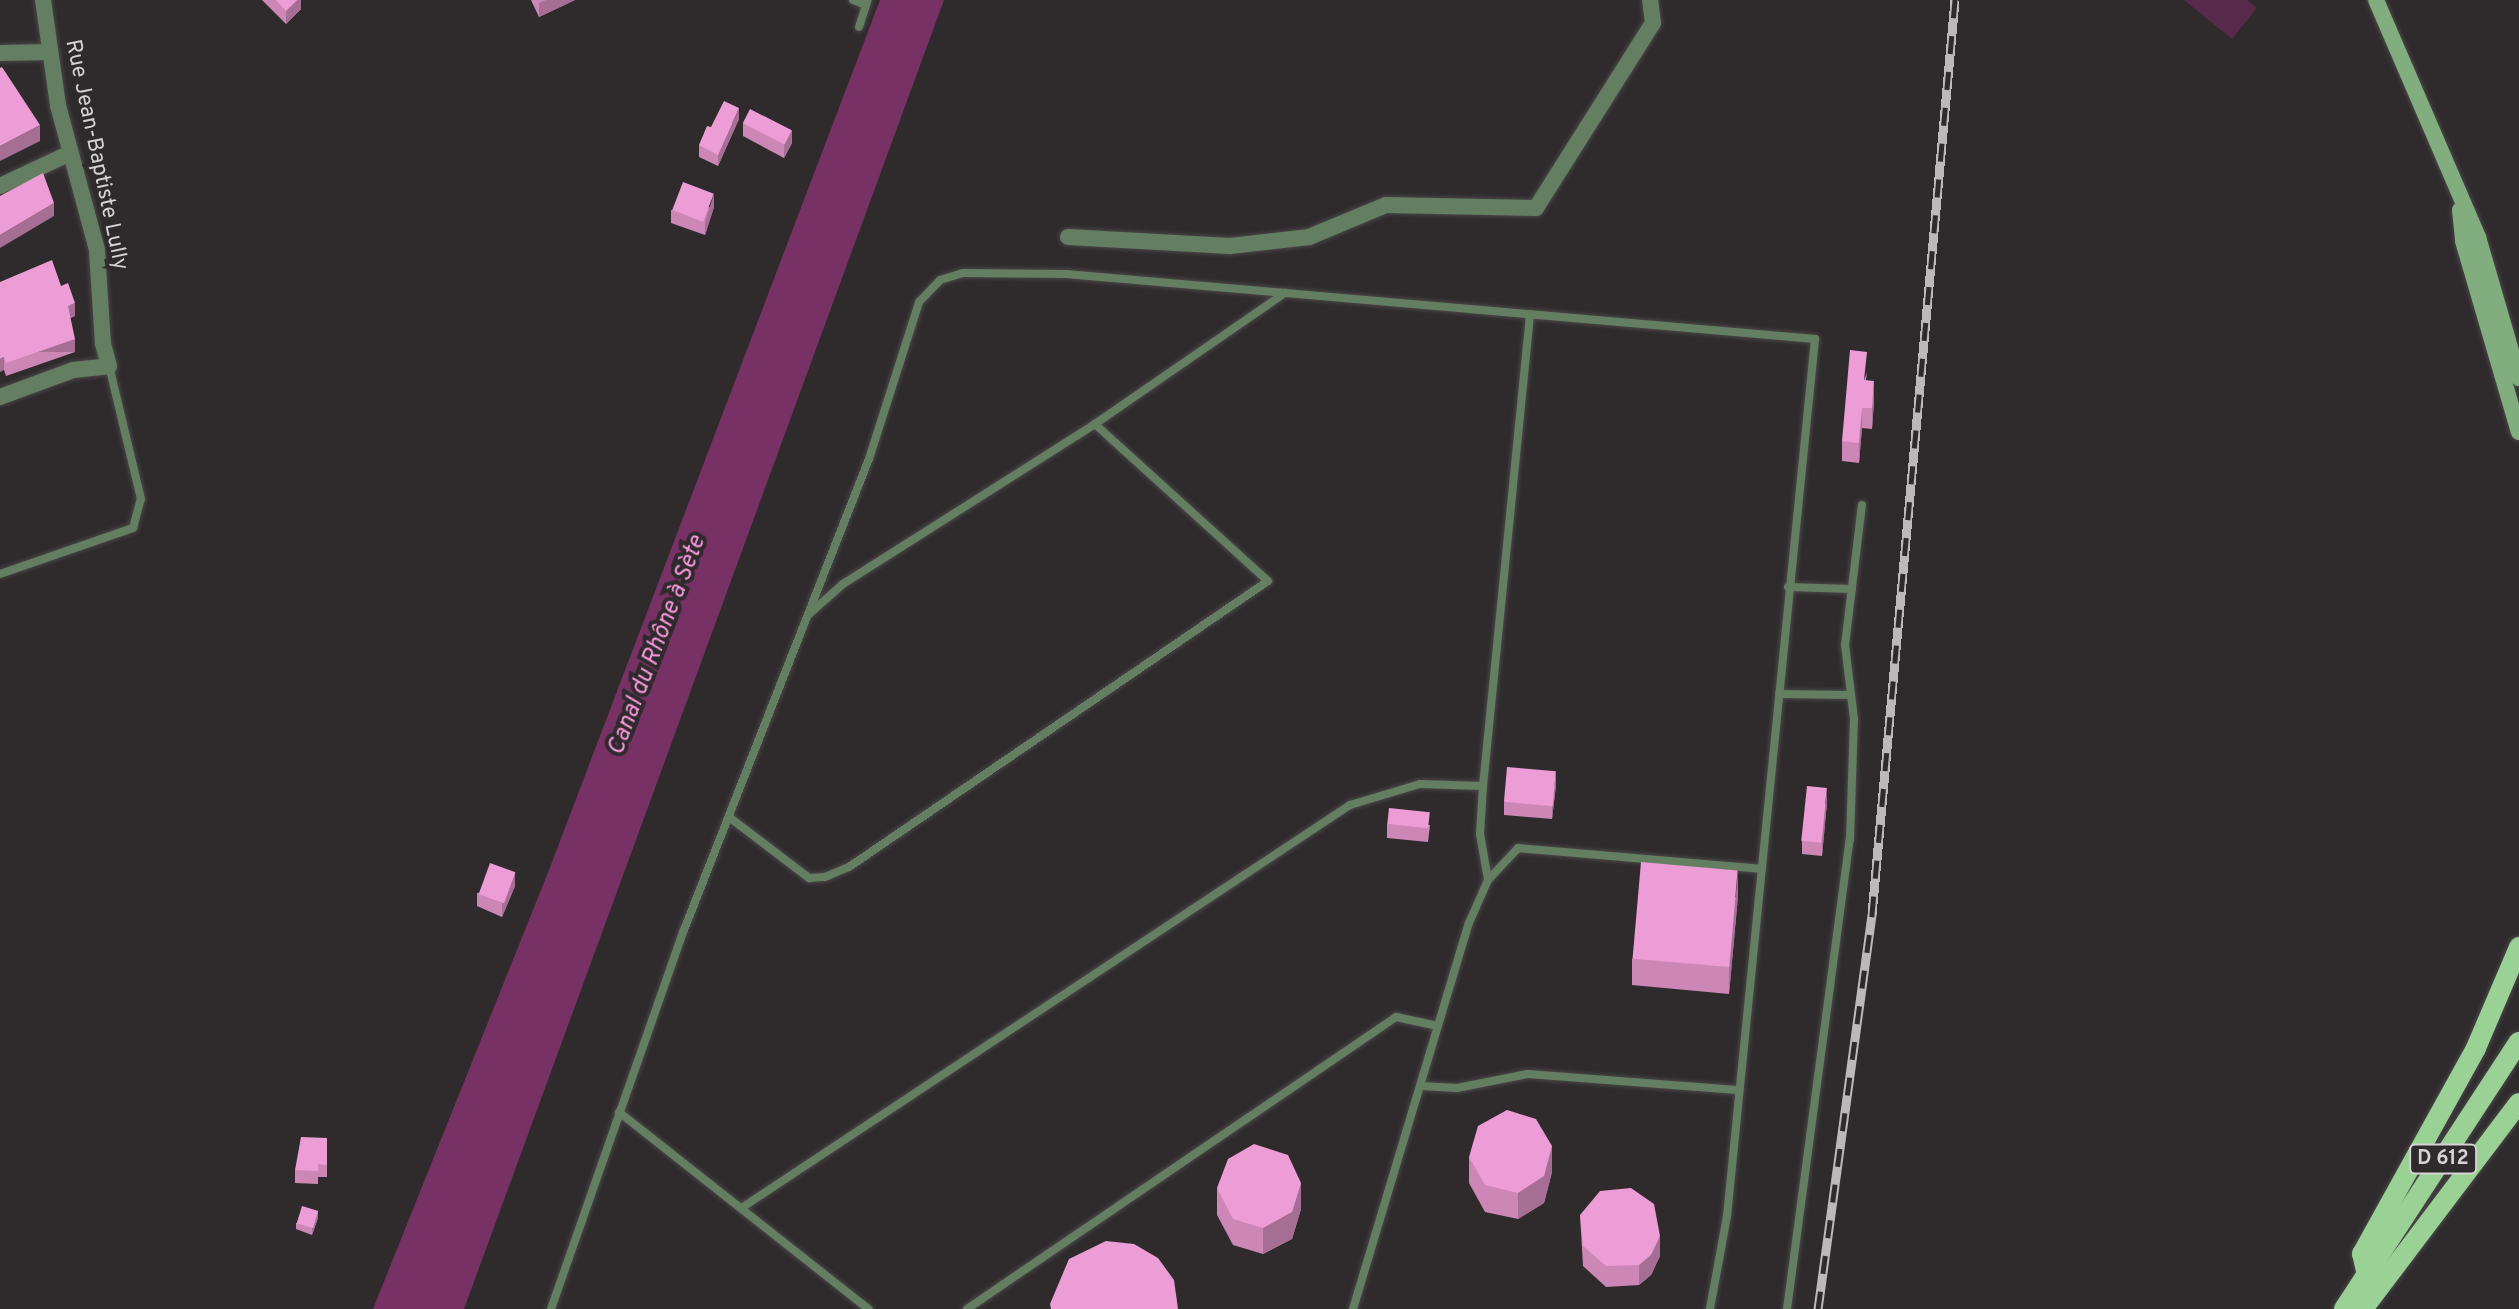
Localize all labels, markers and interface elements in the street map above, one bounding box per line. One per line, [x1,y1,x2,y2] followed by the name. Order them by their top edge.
[59,37,133,273] street label: Rue Jean-Baptiste Lully
[603,532,713,760] water label: Canal du Rhône à Sète
[2409,1143,2477,1175] road number: D 612

